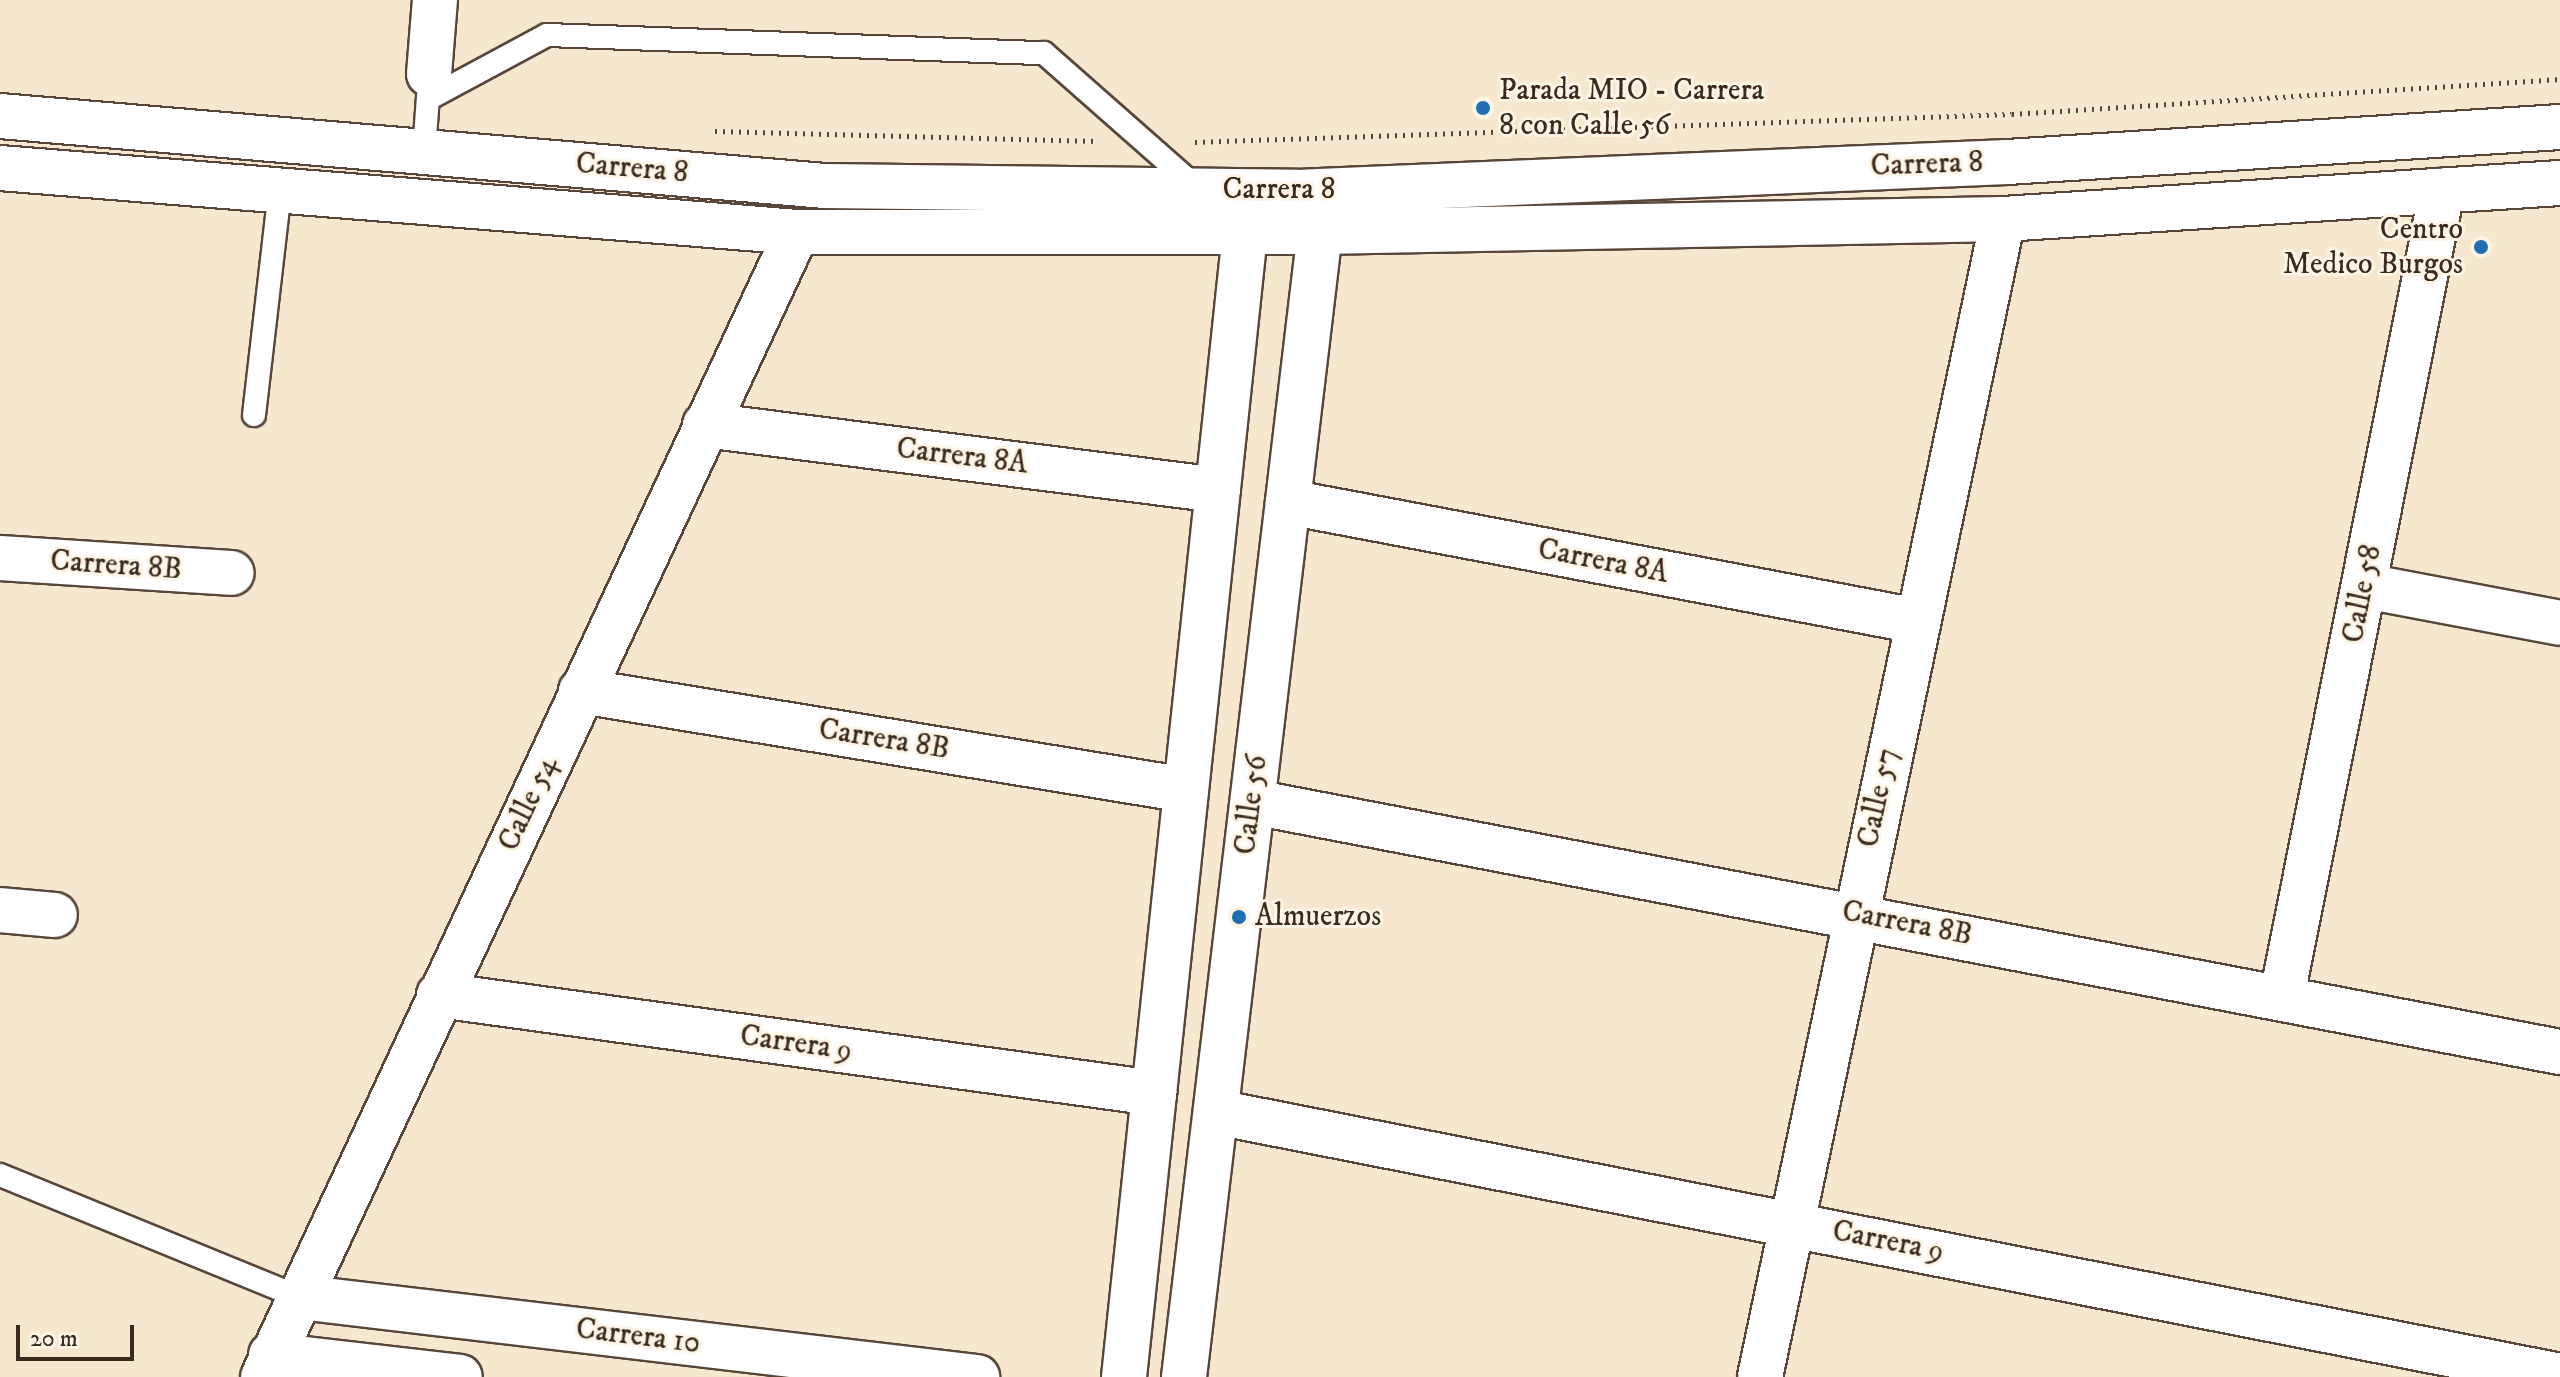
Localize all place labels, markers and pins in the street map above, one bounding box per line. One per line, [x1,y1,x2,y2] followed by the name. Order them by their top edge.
[1499,73,1764,144] place label: Parada MIO - Carrera 8 con Calle 56
[1474,99,1492,117] marker: Parada MIO - Carrera 8 con Calle 56
[2283,212,2463,282] place label: Centro Medico Burgos
[2470,236,2492,258] marker: Centro Medico Burgos
[1255,899,1381,935] place label: Almuerzos
[1230,908,1248,926] marker: Almuerzos

